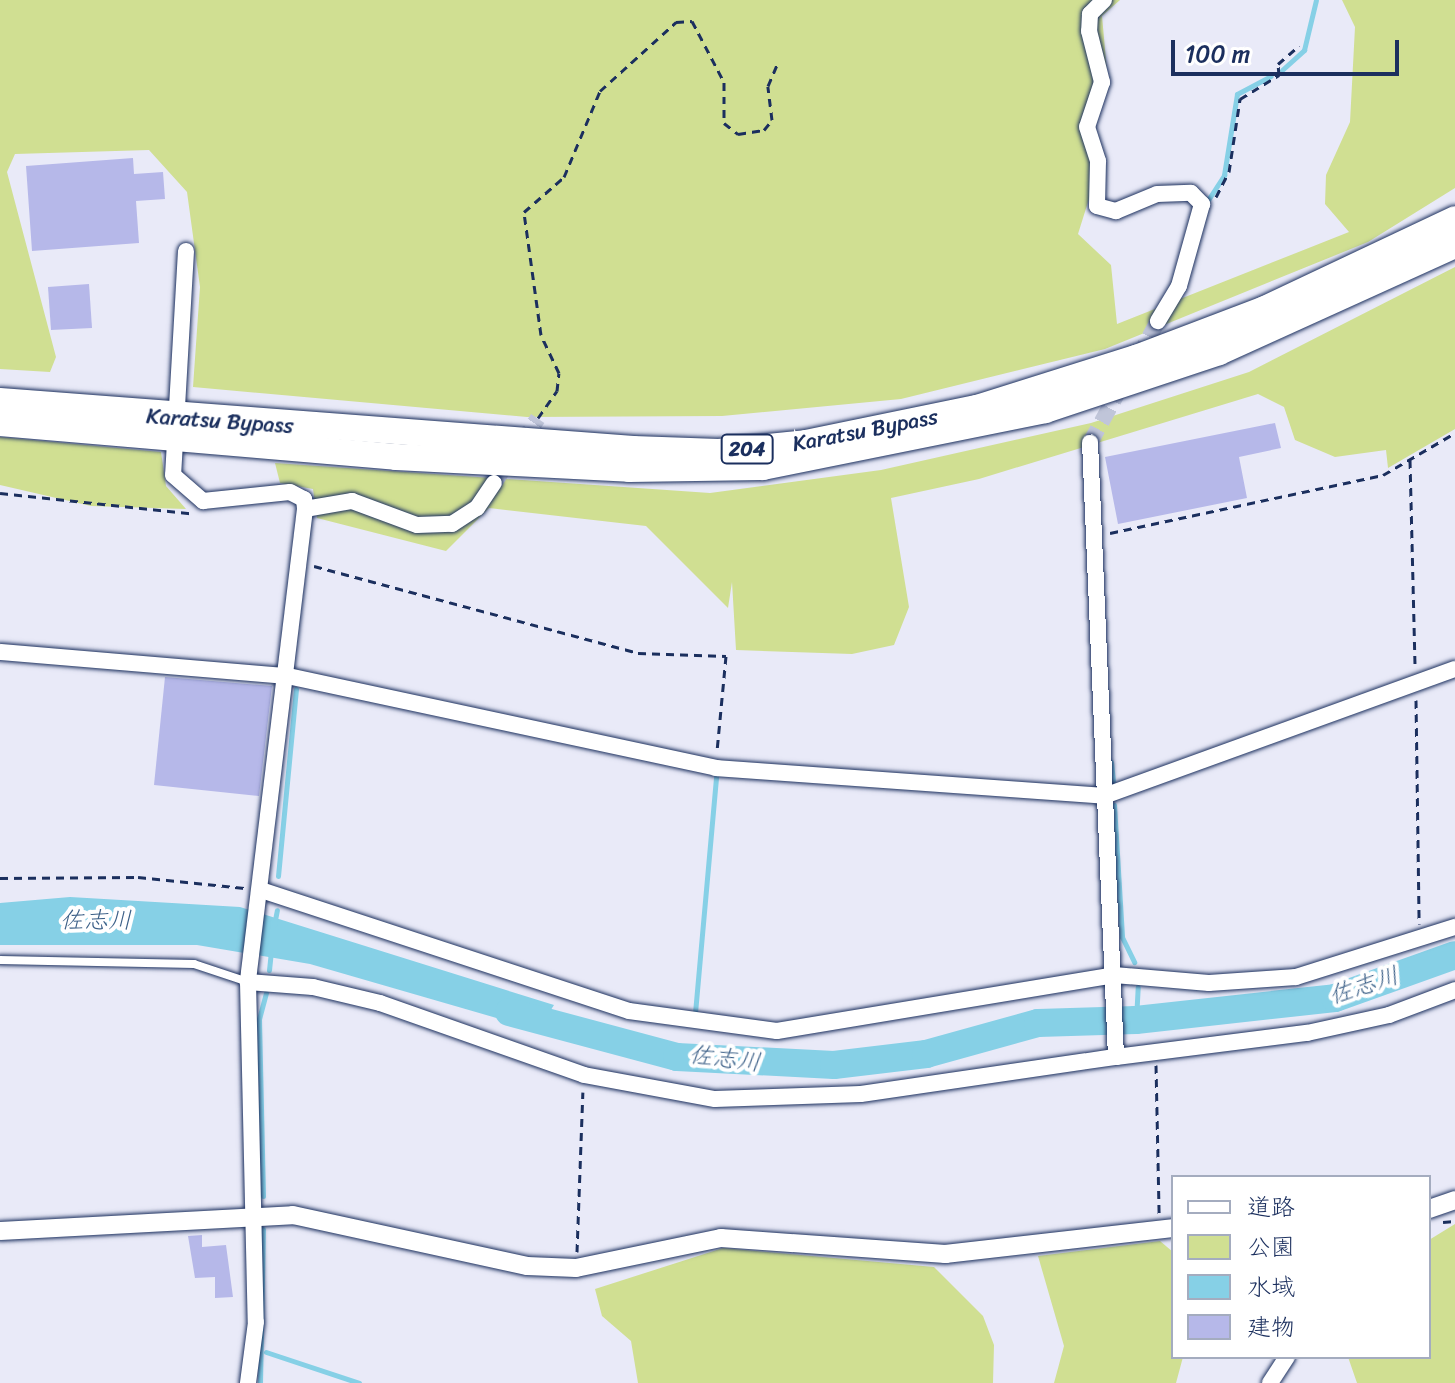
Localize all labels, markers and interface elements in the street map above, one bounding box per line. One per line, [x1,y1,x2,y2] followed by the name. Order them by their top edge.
[1175,24,1403,74] scale bar
[1185,33,1250,75] text: 100 m
[145,403,295,439] street label: Karatsu Bypass
[790,403,940,457] street label: Karatsu Bypass
[719,433,775,465] road number: 204
[60,907,132,935] water label: 佐志川
[1325,961,1403,1011] water label: 佐志川
[688,1040,762,1078] water label: 佐志川
[1171,1175,1431,1359] legend
[1247,1186,1295,1228] text: 道路
[1247,1226,1295,1268] text: 公園
[1247,1266,1295,1308] text: 水域
[1247,1306,1295,1348] text: 建物

